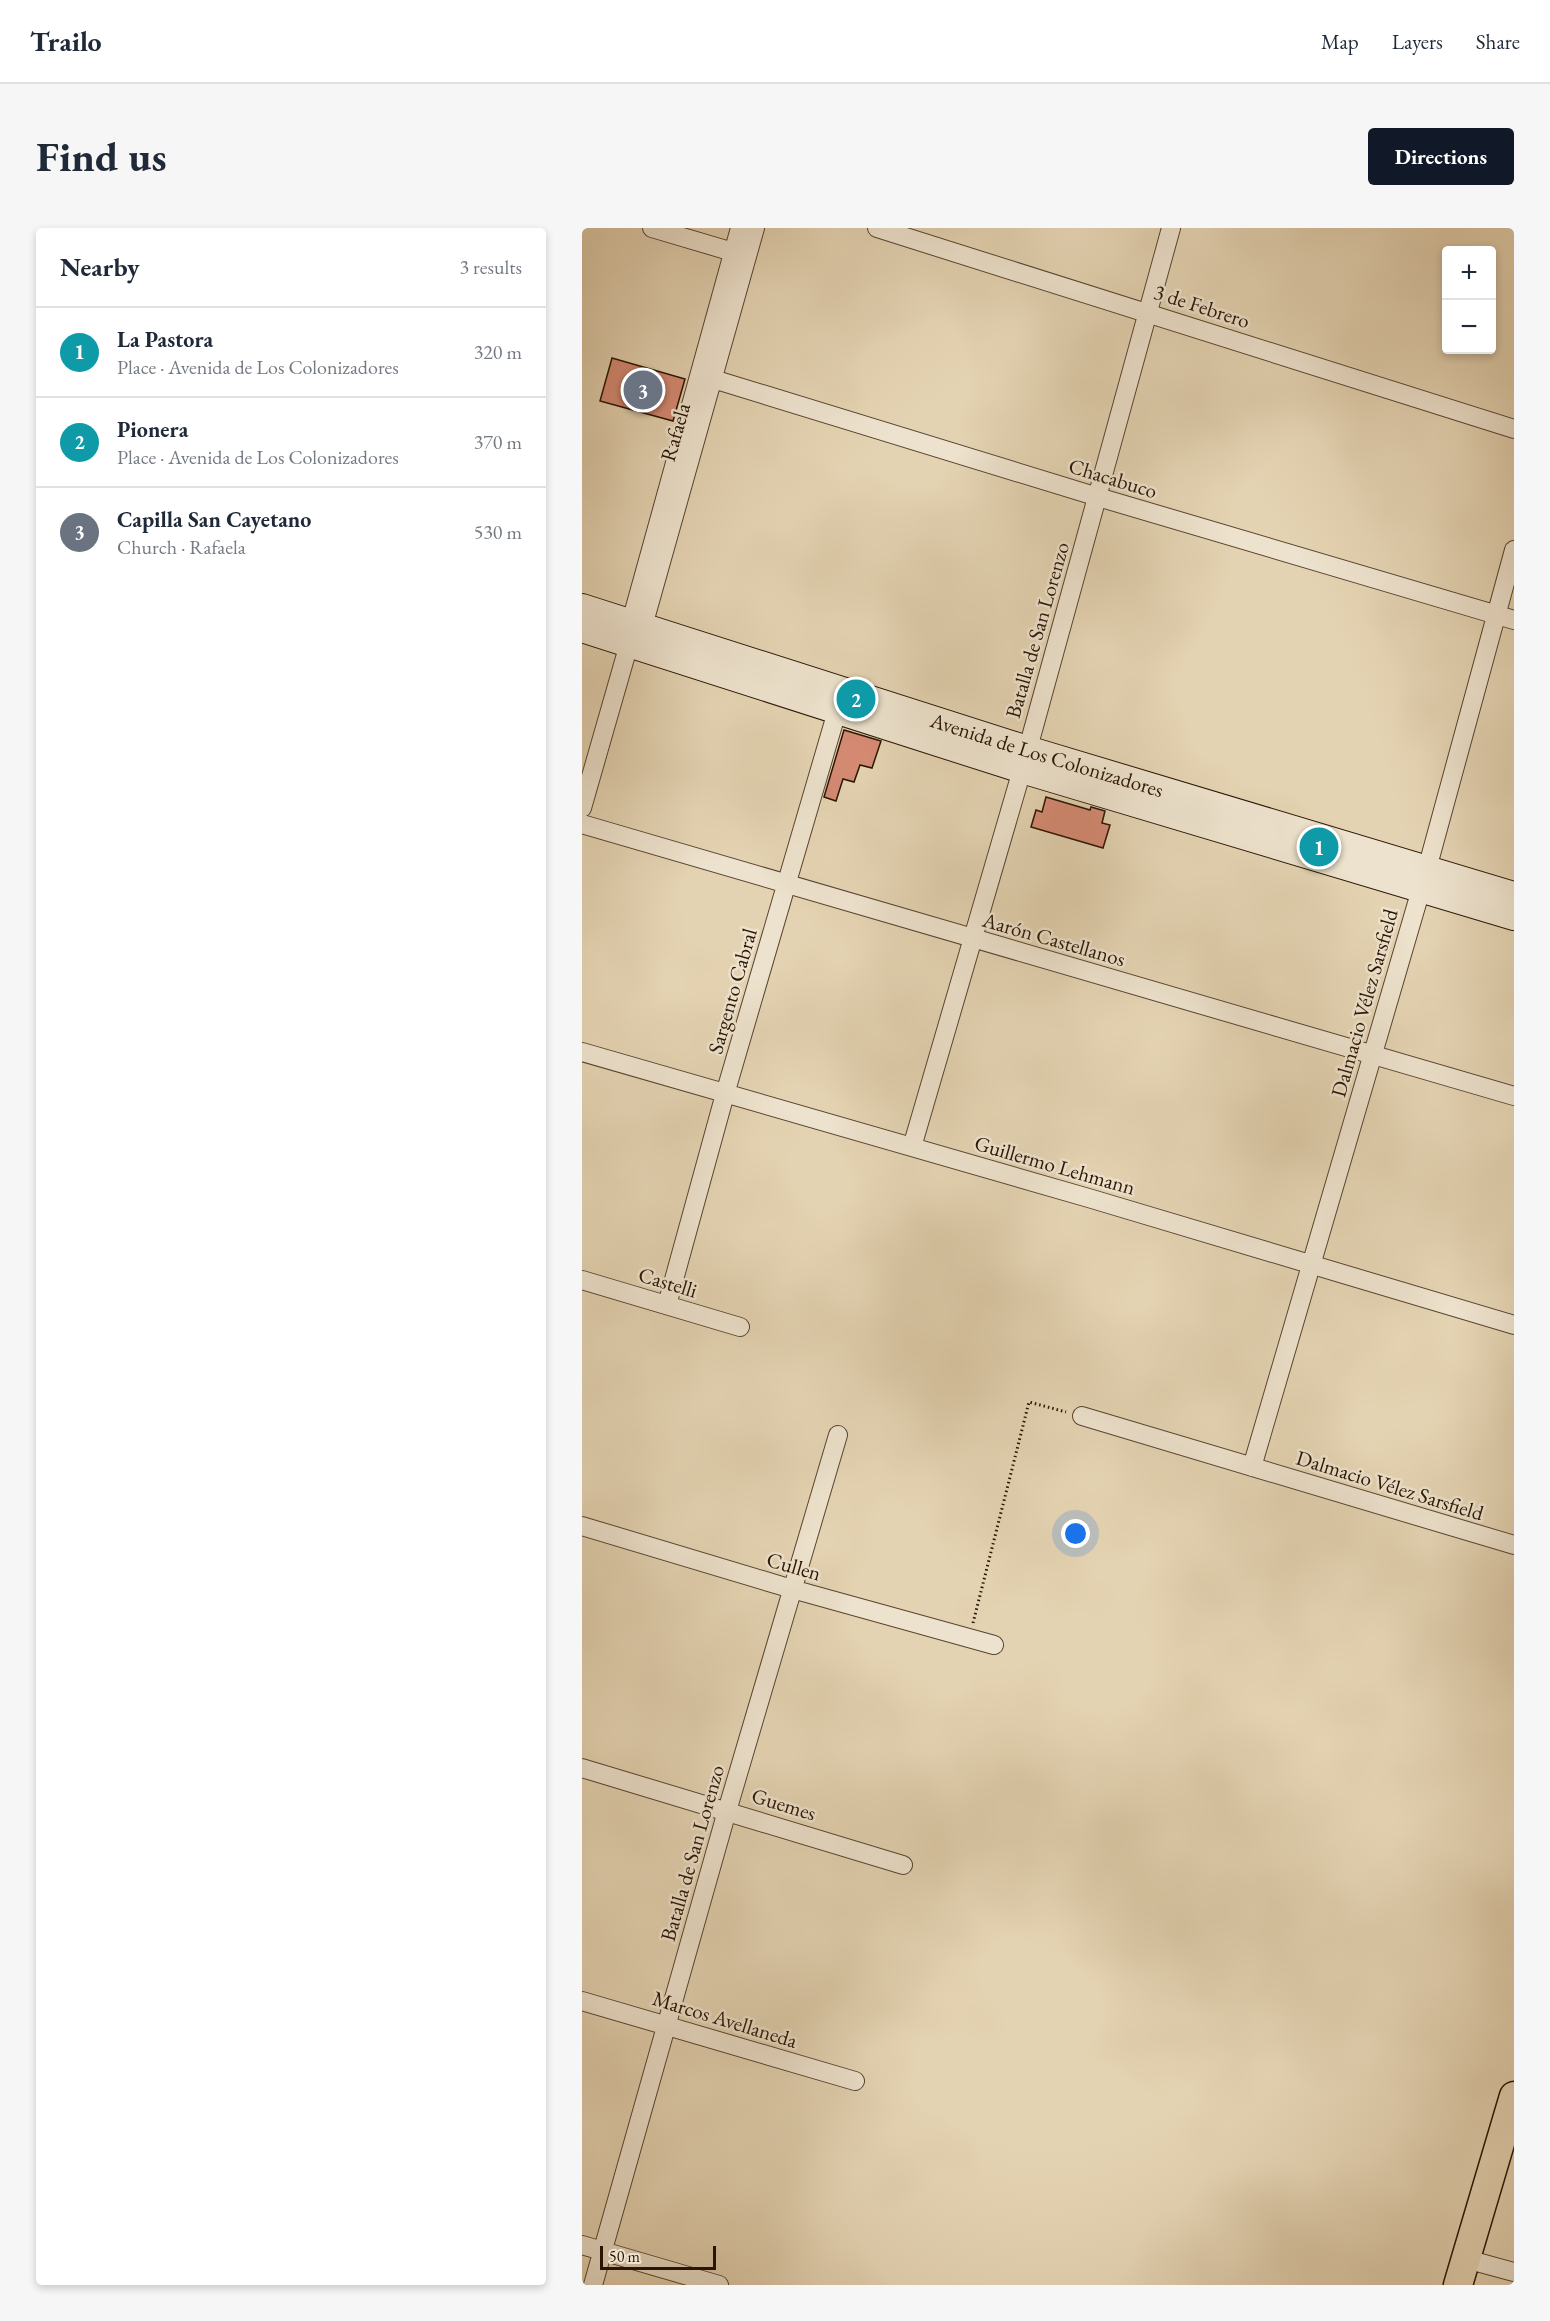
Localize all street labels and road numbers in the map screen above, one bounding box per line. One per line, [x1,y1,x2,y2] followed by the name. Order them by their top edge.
[1151,278,1253,334] street label: 3 de Febrero
[654,399,696,464] street label: Rafaela
[1065,452,1161,504] street label: Chacabuco
[999,539,1075,721] street label: Batalla de San Lorenzo
[926,705,1167,803] street label: Avenida de Los Colonizadores
[979,905,1129,972] street label: Aarón Castellanos
[1324,905,1404,1100] street label: Dalmacio Vélez Sarsfield
[701,925,763,1057] street label: Sargento Cabral
[972,1129,1138,1201] street label: Guillermo Lehmann
[635,1260,701,1304] street label: Castelli
[1293,1444,1487,1526] street label: Dalmacio Vélez Sarsfield
[764,1545,824,1587] street label: Cullen
[654,1762,730,1944] street label: Batalla de San Lorenzo
[749,1781,820,1827] street label: Guemes
[649,1984,801,2054] street label: Marcos Avellaneda

